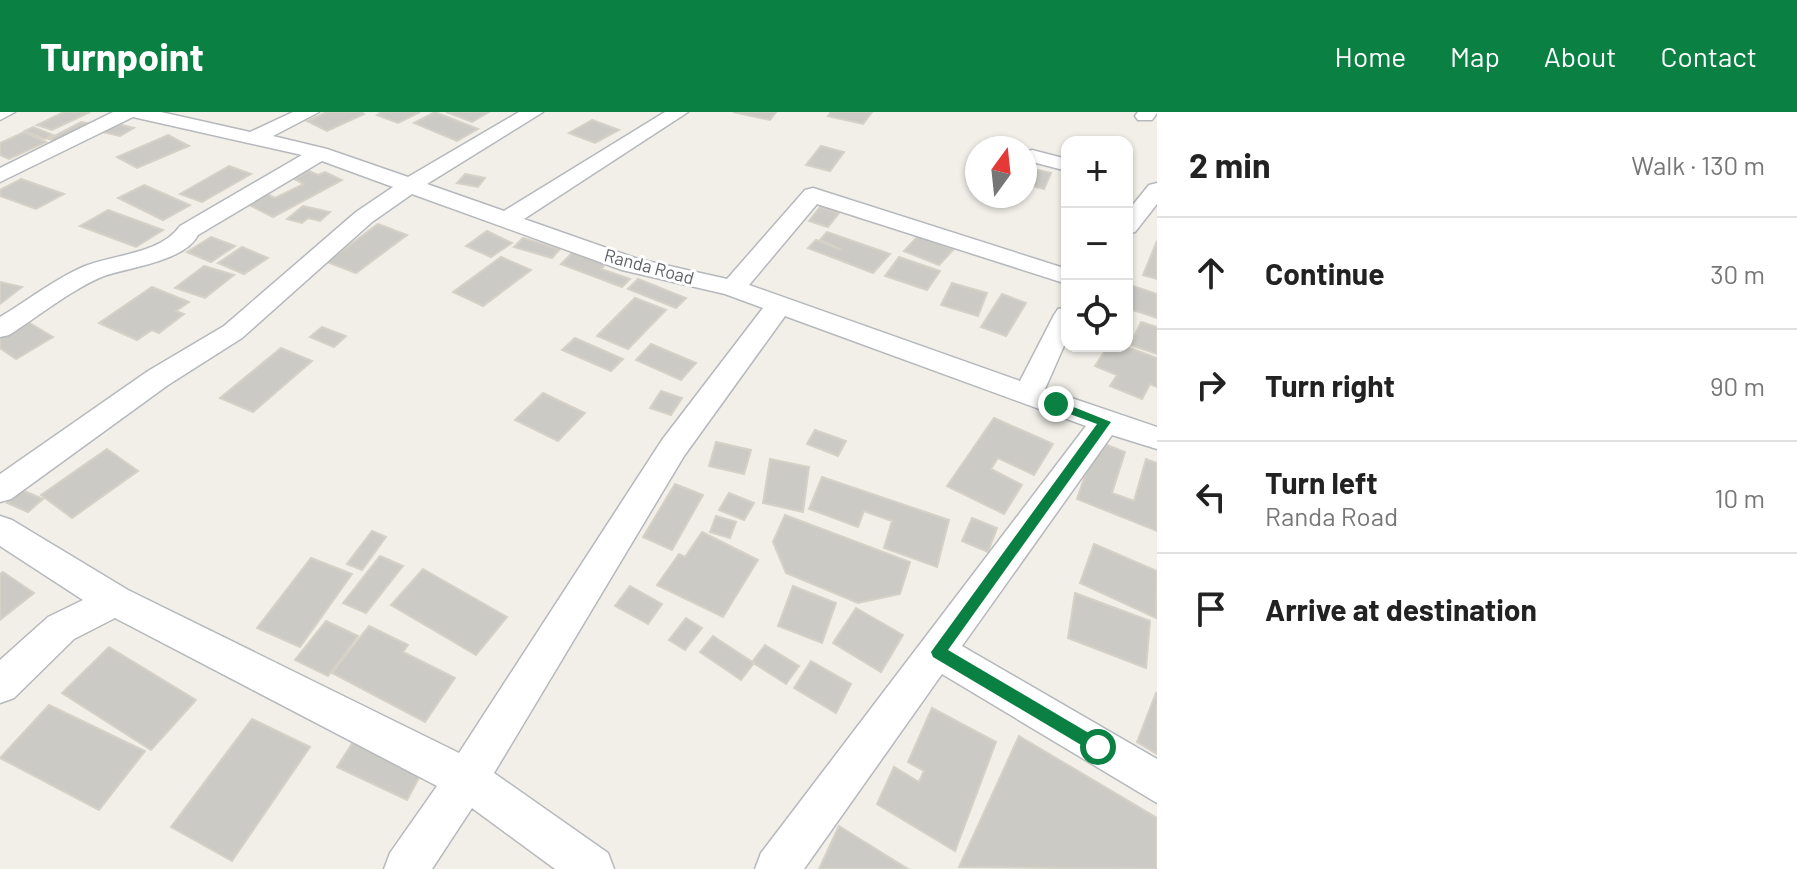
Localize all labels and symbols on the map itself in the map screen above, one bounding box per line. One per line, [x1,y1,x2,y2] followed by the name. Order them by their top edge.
[965,136,1037,208] north arrow
[602,243,697,289] street label: Randa Road
[1038,386,1074,422] route end
[1080,729,1116,765] route start

